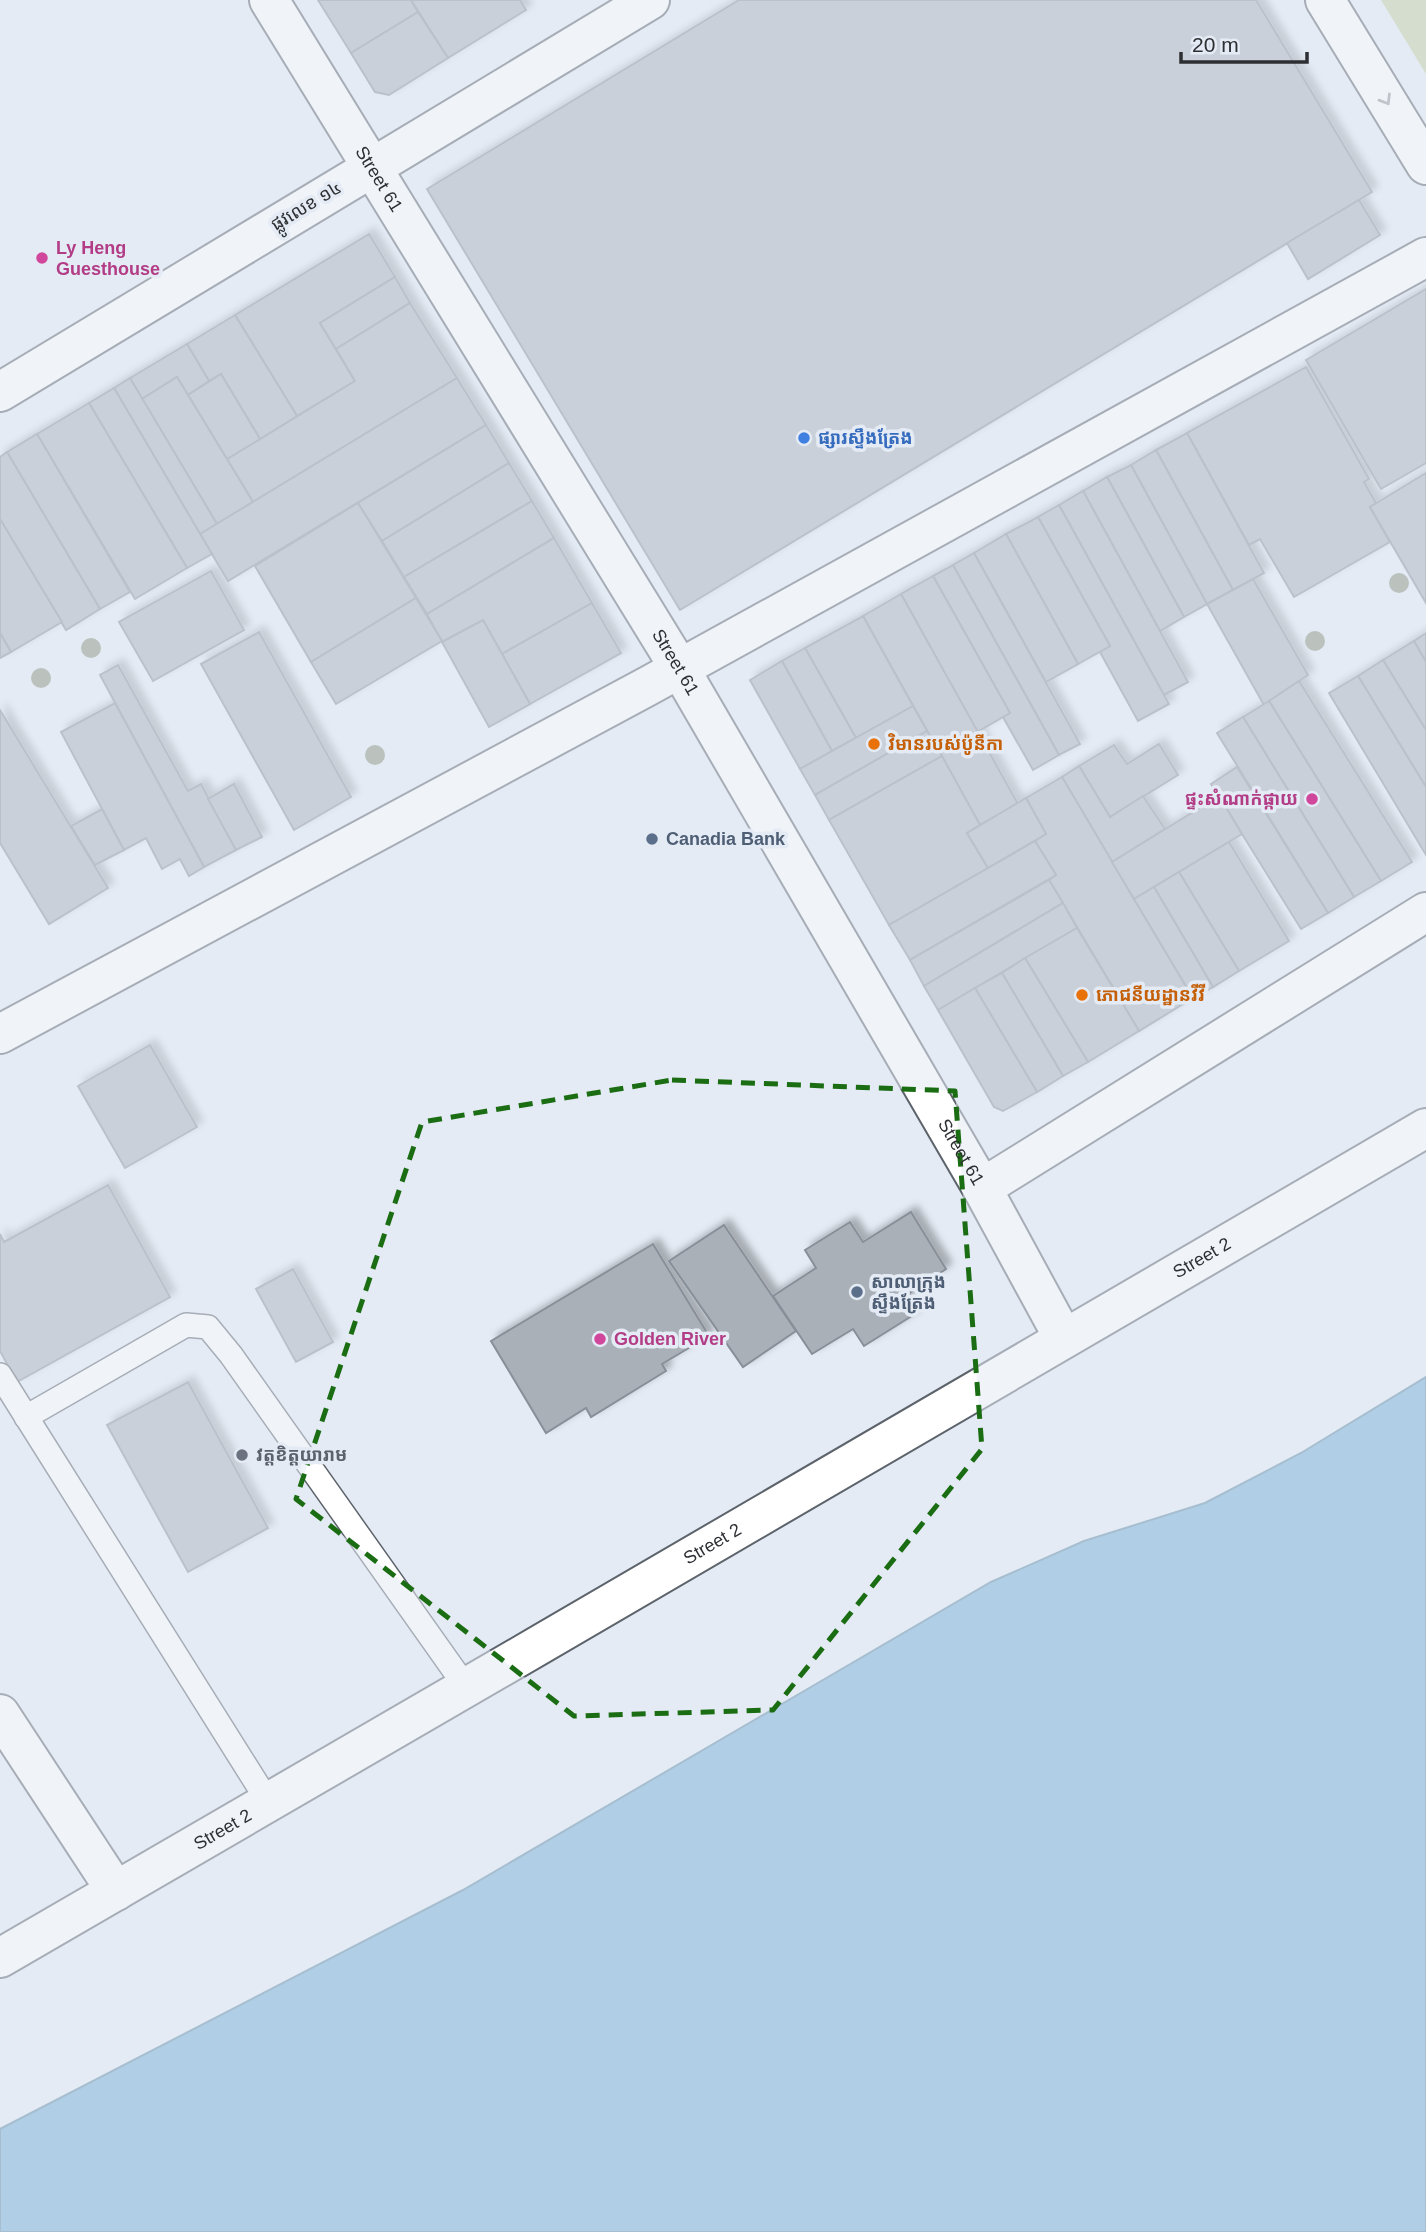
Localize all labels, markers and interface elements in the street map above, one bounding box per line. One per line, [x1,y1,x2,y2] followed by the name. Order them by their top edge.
[1181,21,1307,65] scale bar
[1192,33,1239,56] text: 20 m
[1378,93,1391,106] one-way arrow
[351,143,407,215] street label: Street 61
[267,177,348,240] street label: ផ្លូវលេខ ១៤
[56,238,160,279] place label: Ly Heng Guesthouse
[34,250,50,266] marker: Ly Heng Guesthouse
[818,427,913,449] place label: ផ្សារស្ទឹងត្រែង
[796,430,812,446] marker: ផ្សារស្ទឹងត្រែង
[648,626,703,699] street label: Street 61
[887,733,1003,755] place label: វិមានរបស់ប៉ូនីកា
[866,736,882,752] marker: វិមានរបស់ប៉ូនីកា
[1185,788,1298,810] place label: ផ្ទះសំណាក់ផ្កាយ
[1304,791,1320,807] marker: ផ្ទះសំណាក់ផ្កាយ
[666,829,786,849] place label: Canadia Bank
[644,831,660,847] marker: Canadia Bank
[1096,983,1205,1006] place label: ភោជនីយដ្ឋានវីវី
[1074,987,1090,1003] marker: ភោជនីយដ្ឋានវីវី
[934,1115,988,1189] street label: Street 61
[1170,1233,1234,1282] street label: Street 2
[871,1272,946,1314] place label: សាលាក្រុង ស្ទឹងត្រែង
[849,1284,865,1300] marker: សាលាក្រុង ស្ទឹងត្រែង
[614,1329,726,1349] place label: Golden River
[592,1331,608,1347] marker: Golden River
[256,1445,347,1466] place label: វត្តខិត្តយារាម
[234,1447,250,1463] marker: វត្តខិត្តយារាម
[680,1519,745,1568] street label: Street 2
[190,1805,255,1854] street label: Street 2

